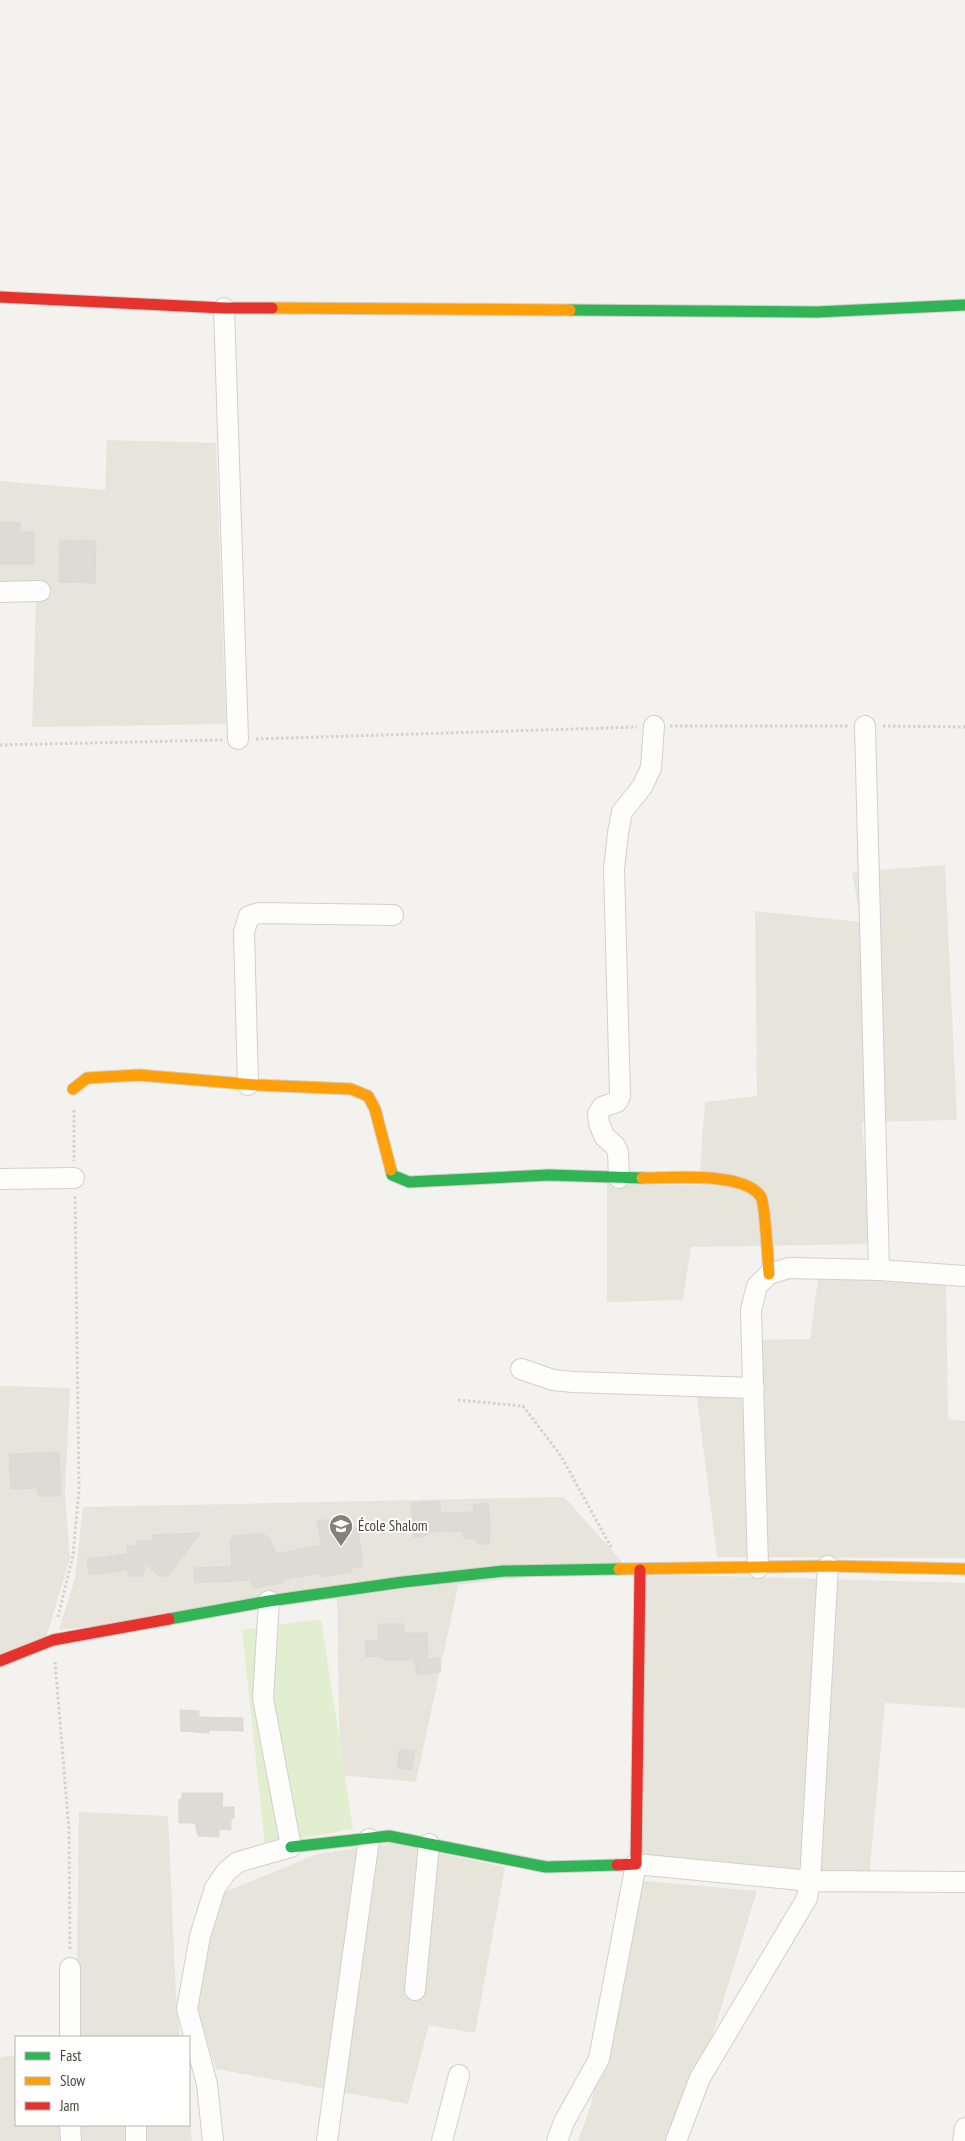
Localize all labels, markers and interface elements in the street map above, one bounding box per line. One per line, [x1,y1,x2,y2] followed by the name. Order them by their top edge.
[328,1513,354,1547] school or university icon: École Shalom
[358,1516,428,1535] place label: École Shalom
[15,2036,190,2126] legend
[60,2046,81,2065] text: Fast
[60,2071,85,2090] text: Slow
[59,2096,79,2115] text: Jam

